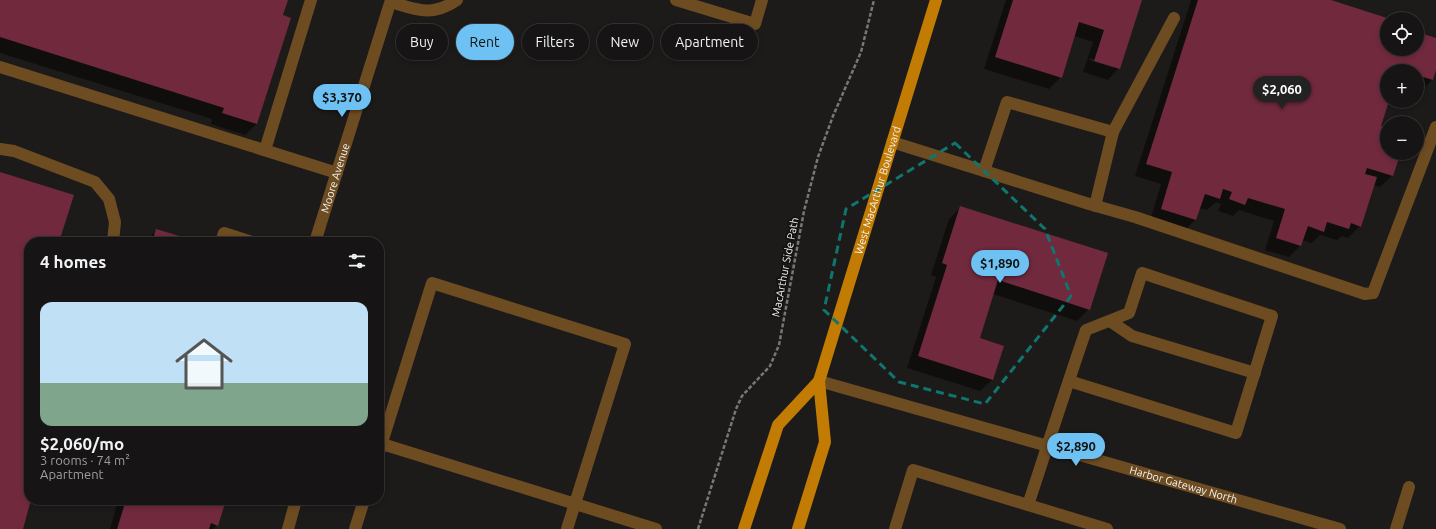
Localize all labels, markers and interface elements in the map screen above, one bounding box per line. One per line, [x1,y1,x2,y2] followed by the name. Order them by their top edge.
[1380,12,1424,160] map controls
[1380,12,1424,56] button: locate
[396,24,448,60] chip: Buy
[456,24,514,60] chip: Rent
[522,24,589,60] chip: Filters
[597,24,653,60] chip: New
[661,24,758,60] chip: Apartment
[1380,64,1424,108] button: +
[1249,76,1315,110] pin: $2,060
[1262,82,1302,96] text: $2,060
[309,84,375,118] pin: $3,370
[322,90,362,104] text: $3,370
[1380,116,1424,160] button: −
[852,125,903,256] street label: West MacArthur Boulevard
[319,142,352,214] street label: Moore Avenue
[769,216,801,318] street label: MacArthur Side Path
[346,250,368,272] icon: filters
[967,250,1033,284] pin: $1,890
[40,252,106,271] text: 4 homes
[980,256,1020,270] text: $1,890
[168,328,240,400] icon: home
[1043,433,1109,467] pin: $2,890
[40,434,124,453] text: $2,060/mo
[1056,439,1096,453] text: $2,890
[40,453,130,467] text: 3 rooms · 74 m²
[1128,464,1239,506] street label: Harbor Gateway North
[40,467,104,481] text: Apartment

